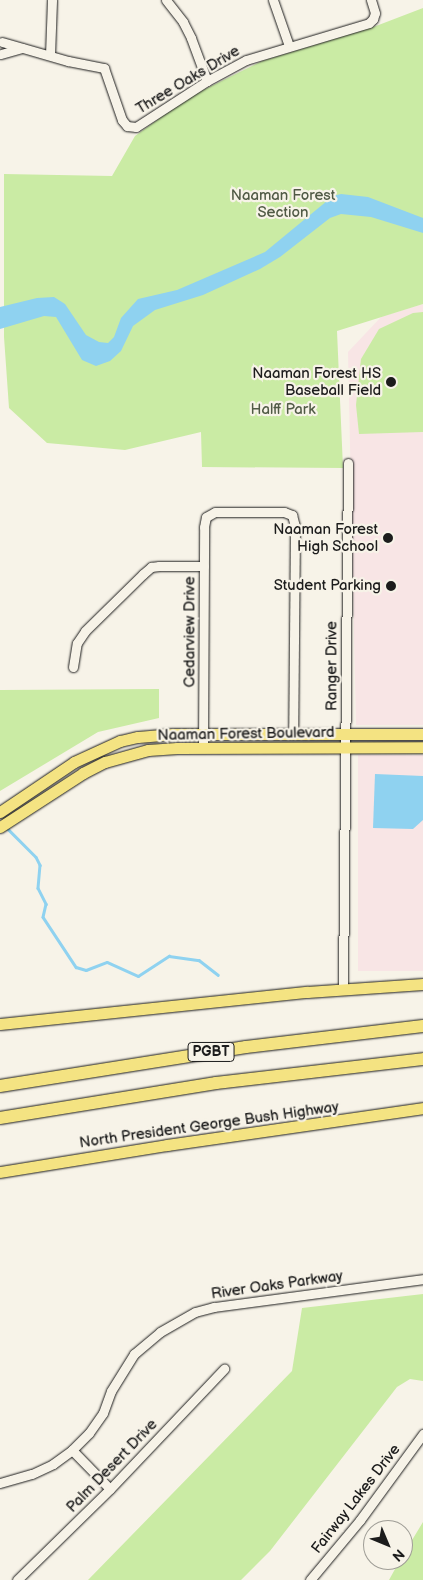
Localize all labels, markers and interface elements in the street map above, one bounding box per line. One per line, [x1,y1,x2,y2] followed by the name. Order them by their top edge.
[133,42,243,118] street label: Three Oaks Drive
[231,186,335,221] park label: Naaman Forest Section
[252,364,381,399] place label: Naaman Forest HS Baseball Field
[385,376,397,388] marker: Naaman Forest HS Baseball Field
[250,401,316,419] park label: Halff Park
[273,520,378,555] place label: Naaman Forest High School
[382,532,394,544] marker: Naaman Forest High School
[181,576,199,688] street label: Cedarview Drive
[274,577,381,595] place label: Student Parking
[385,580,397,592] marker: Student Parking
[323,621,341,711] street label: Ranger Drive
[157,723,335,745] street label: Naaman Forest Boulevard
[187,1040,235,1064] road number: PGBT
[78,1098,340,1152] street label: North President George Bush Highway
[210,1267,344,1303] street label: River Oaks Parkway
[63,1416,161,1516] street label: Palm Desert Drive
[307,1440,405,1558] street label: Fairway Lakes Drive
[363,1520,413,1570] north arrow
[389,1546,408,1565] text: N

